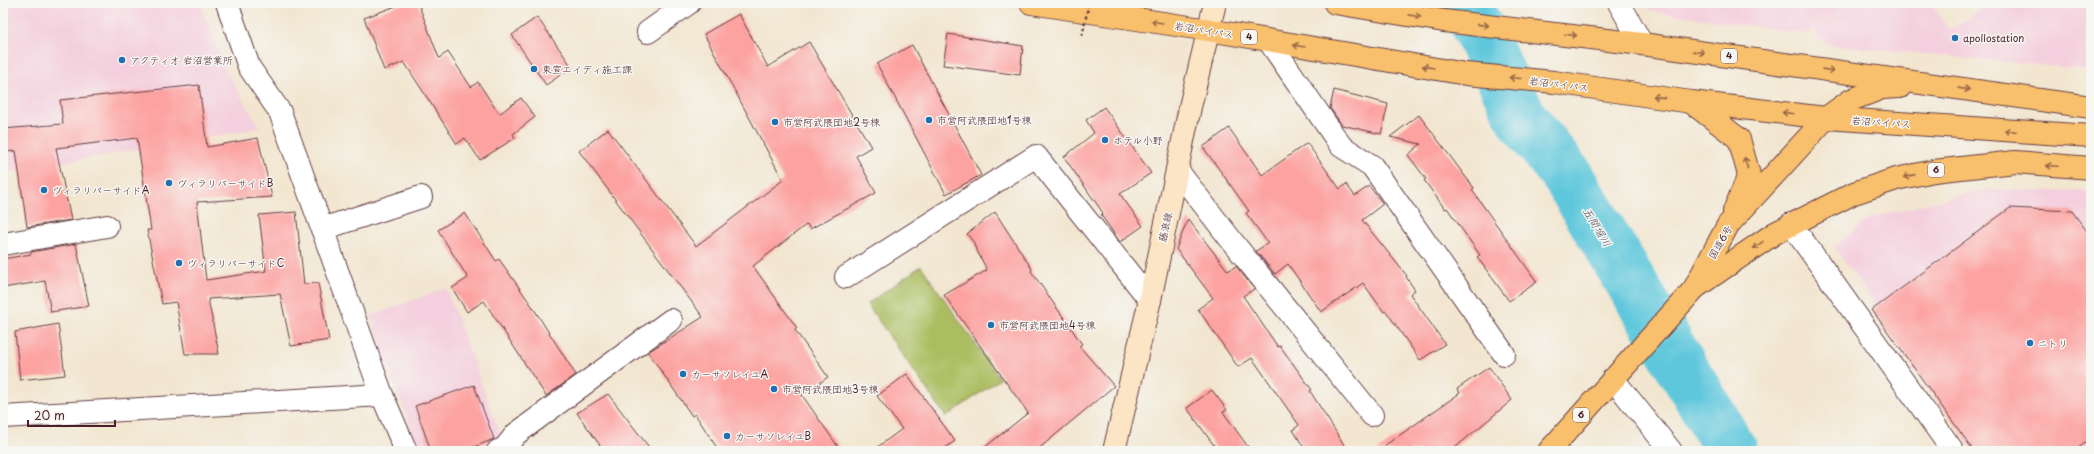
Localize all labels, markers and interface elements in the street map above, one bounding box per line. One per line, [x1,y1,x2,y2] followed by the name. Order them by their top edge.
[1408,12,1421,20] one-way arrow
[1173,17,1235,42] street label: 岩沼バイパス
[1151,18,1164,26] one-way arrow
[1476,21,1489,29] one-way arrow
[1241,30,1257,44] road number: 4
[1963,30,2024,45] place label: apollostation
[1564,31,1577,39] one-way arrow
[1950,33,1960,43] marker: apollostation
[1293,42,1306,50] one-way arrow
[1692,48,1705,56] one-way arrow
[1721,49,1737,63] road number: 4
[130,52,233,67] place label: アクティオ 岩沼営業所
[117,55,127,65] marker: アクティオ 岩沼営業所
[542,61,632,76] place label: 東宣エイディ施工課
[1422,63,1435,71] one-way arrow
[529,64,539,74] marker: 東宣エイディ施工課
[1821,66,1834,74] one-way arrow
[1528,72,1590,95] street label: 岩沼バイパス
[1509,75,1522,82] one-way arrow
[1957,85,1970,93] one-way arrow
[1653,93,1666,101] one-way arrow
[1782,110,1795,117] one-way arrow
[937,112,1032,127] place label: 市営阿武隈団地1号棟
[1851,112,1911,131] street label: 岩沼バイパス
[783,114,880,129] place label: 市営阿武隈団地2号棟
[924,115,934,125] marker: 市営阿武隈団地1号棟
[770,117,780,127] marker: 市営阿武隈団地2号棟
[2004,127,2017,134] one-way arrow
[1113,132,1163,147] place label: ホテル小野
[1100,135,1110,145] marker: ホテル小野
[1742,157,1749,170] one-way arrow
[2046,162,2059,170] one-way arrow
[1928,163,1944,177] road number: 6
[1903,173,1916,181] one-way arrow
[177,175,274,190] place label: ヴィラリバーサイドB
[164,178,174,188] marker: ヴィラリバーサイドB
[52,182,150,197] place label: ヴィラリバーサイドA
[39,185,49,195] marker: ヴィラリバーサイドA
[1579,204,1616,250] water label: 五間堀川
[1154,211,1175,243] street label: 藤浪線
[1704,222,1735,262] street label: 国道6号
[1752,241,1763,249] one-way arrow
[187,255,285,270] place label: ヴィラリバーサイドC
[174,258,184,268] marker: ヴィラリバーサイドC
[999,317,1096,332] place label: 市営阿武隈団地4号棟
[986,320,996,330] marker: 市営阿武隈団地4号棟
[2038,335,2068,350] place label: ニトリ
[2025,338,2035,348] marker: ニトリ
[691,366,769,381] place label: カーサソレイユA
[678,369,688,379] marker: カーサソレイユA
[782,381,879,396] place label: 市営阿武隈団地3号棟
[769,384,779,394] marker: 市営阿武隈団地3号棟
[28,402,115,428] scale bar
[34,406,65,424] text: 20 m
[1573,408,1589,422] road number: 6
[735,428,812,443] place label: カーサソレイユB
[722,431,732,441] marker: カーサソレイユB

